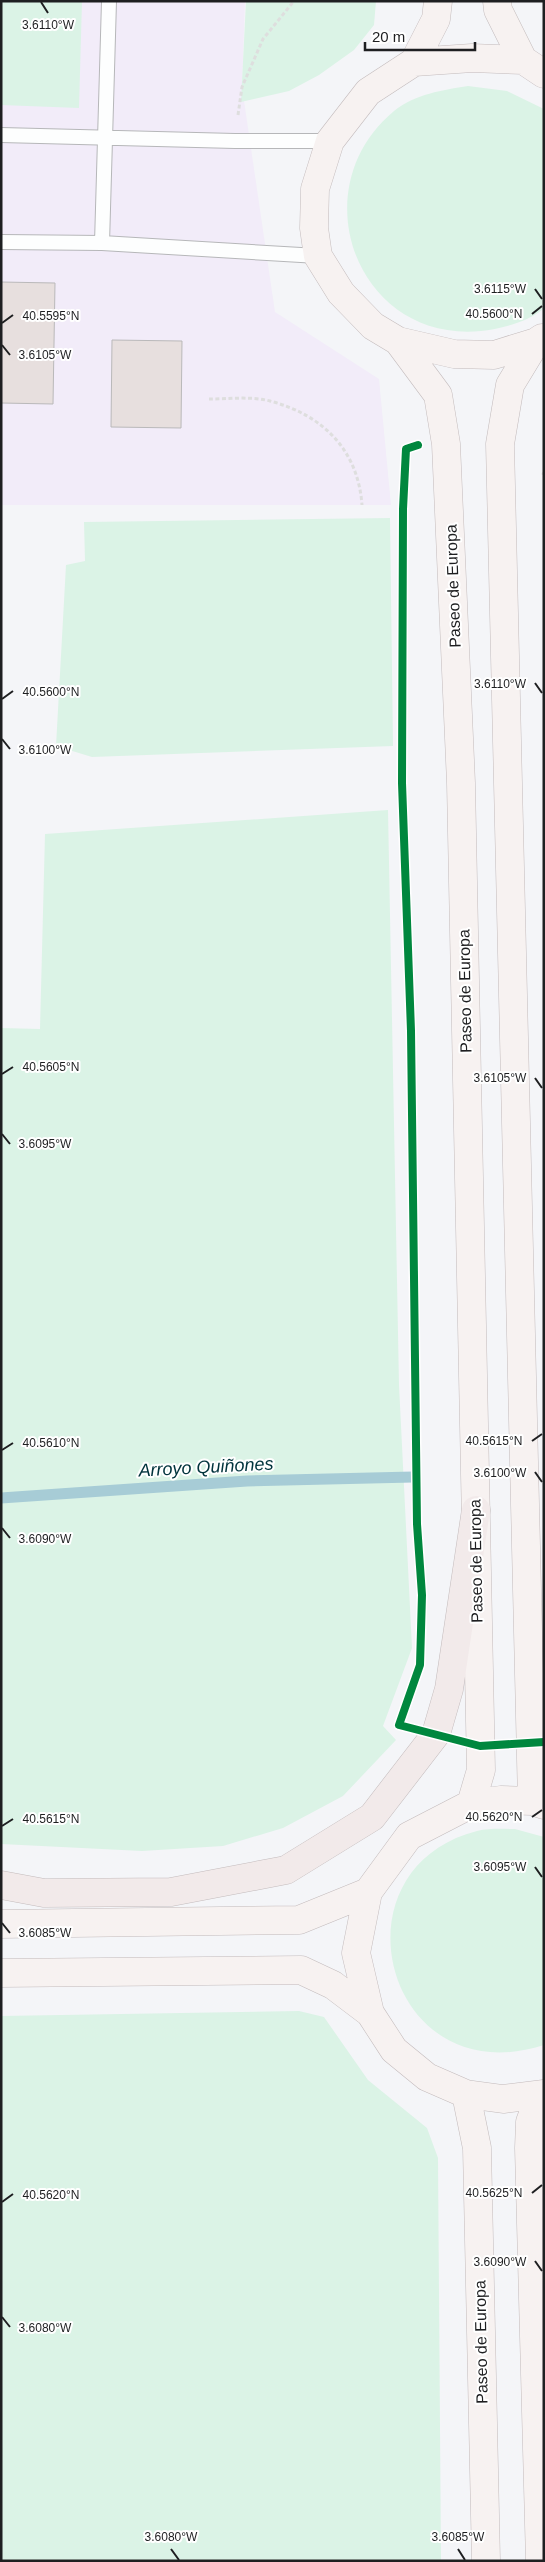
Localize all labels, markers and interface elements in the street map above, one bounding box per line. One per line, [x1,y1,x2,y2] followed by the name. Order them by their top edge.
[22,18,75,32] text: 3.6110°W
[365,20,475,52] scale bar
[372,28,405,45] text: 20 m
[474,282,527,296] text: 3.6115°W
[466,307,522,321] text: 40.5600°N
[23,309,79,323] text: 40.5595°N
[19,348,72,362] text: 3.6105°W
[442,524,464,648] street label: Paseo de Europa
[474,677,527,691] text: 3.6110°W
[23,685,79,699] text: 40.5600°N
[19,743,72,757] text: 3.6100°W
[455,929,475,1053] street label: Paseo de Europa
[23,1060,79,1074] text: 40.5605°N
[474,1071,527,1085] text: 3.6105°W
[19,1137,72,1151] text: 3.6095°W
[466,1434,522,1448] text: 40.5615°N
[23,1436,79,1450] text: 40.5610°N
[137,1453,274,1481] water label: Arroyo Quiñones
[474,1466,527,1480] text: 3.6100°W
[466,1499,486,1623] street label: Paseo de Europa
[19,1532,72,1546] text: 3.6090°W
[466,1810,522,1824] text: 40.5620°N
[23,1812,79,1826] text: 40.5615°N
[474,1860,527,1874] text: 3.6095°W
[19,1926,72,1940] text: 3.6085°W
[466,2186,522,2200] text: 40.5625°N
[23,2188,79,2202] text: 40.5620°N
[474,2255,527,2269] text: 3.6090°W
[471,2280,491,2404] street label: Paseo de Europa
[19,2321,72,2335] text: 3.6080°W
[145,2530,198,2544] text: 3.6080°W
[432,2530,485,2544] text: 3.6085°W

